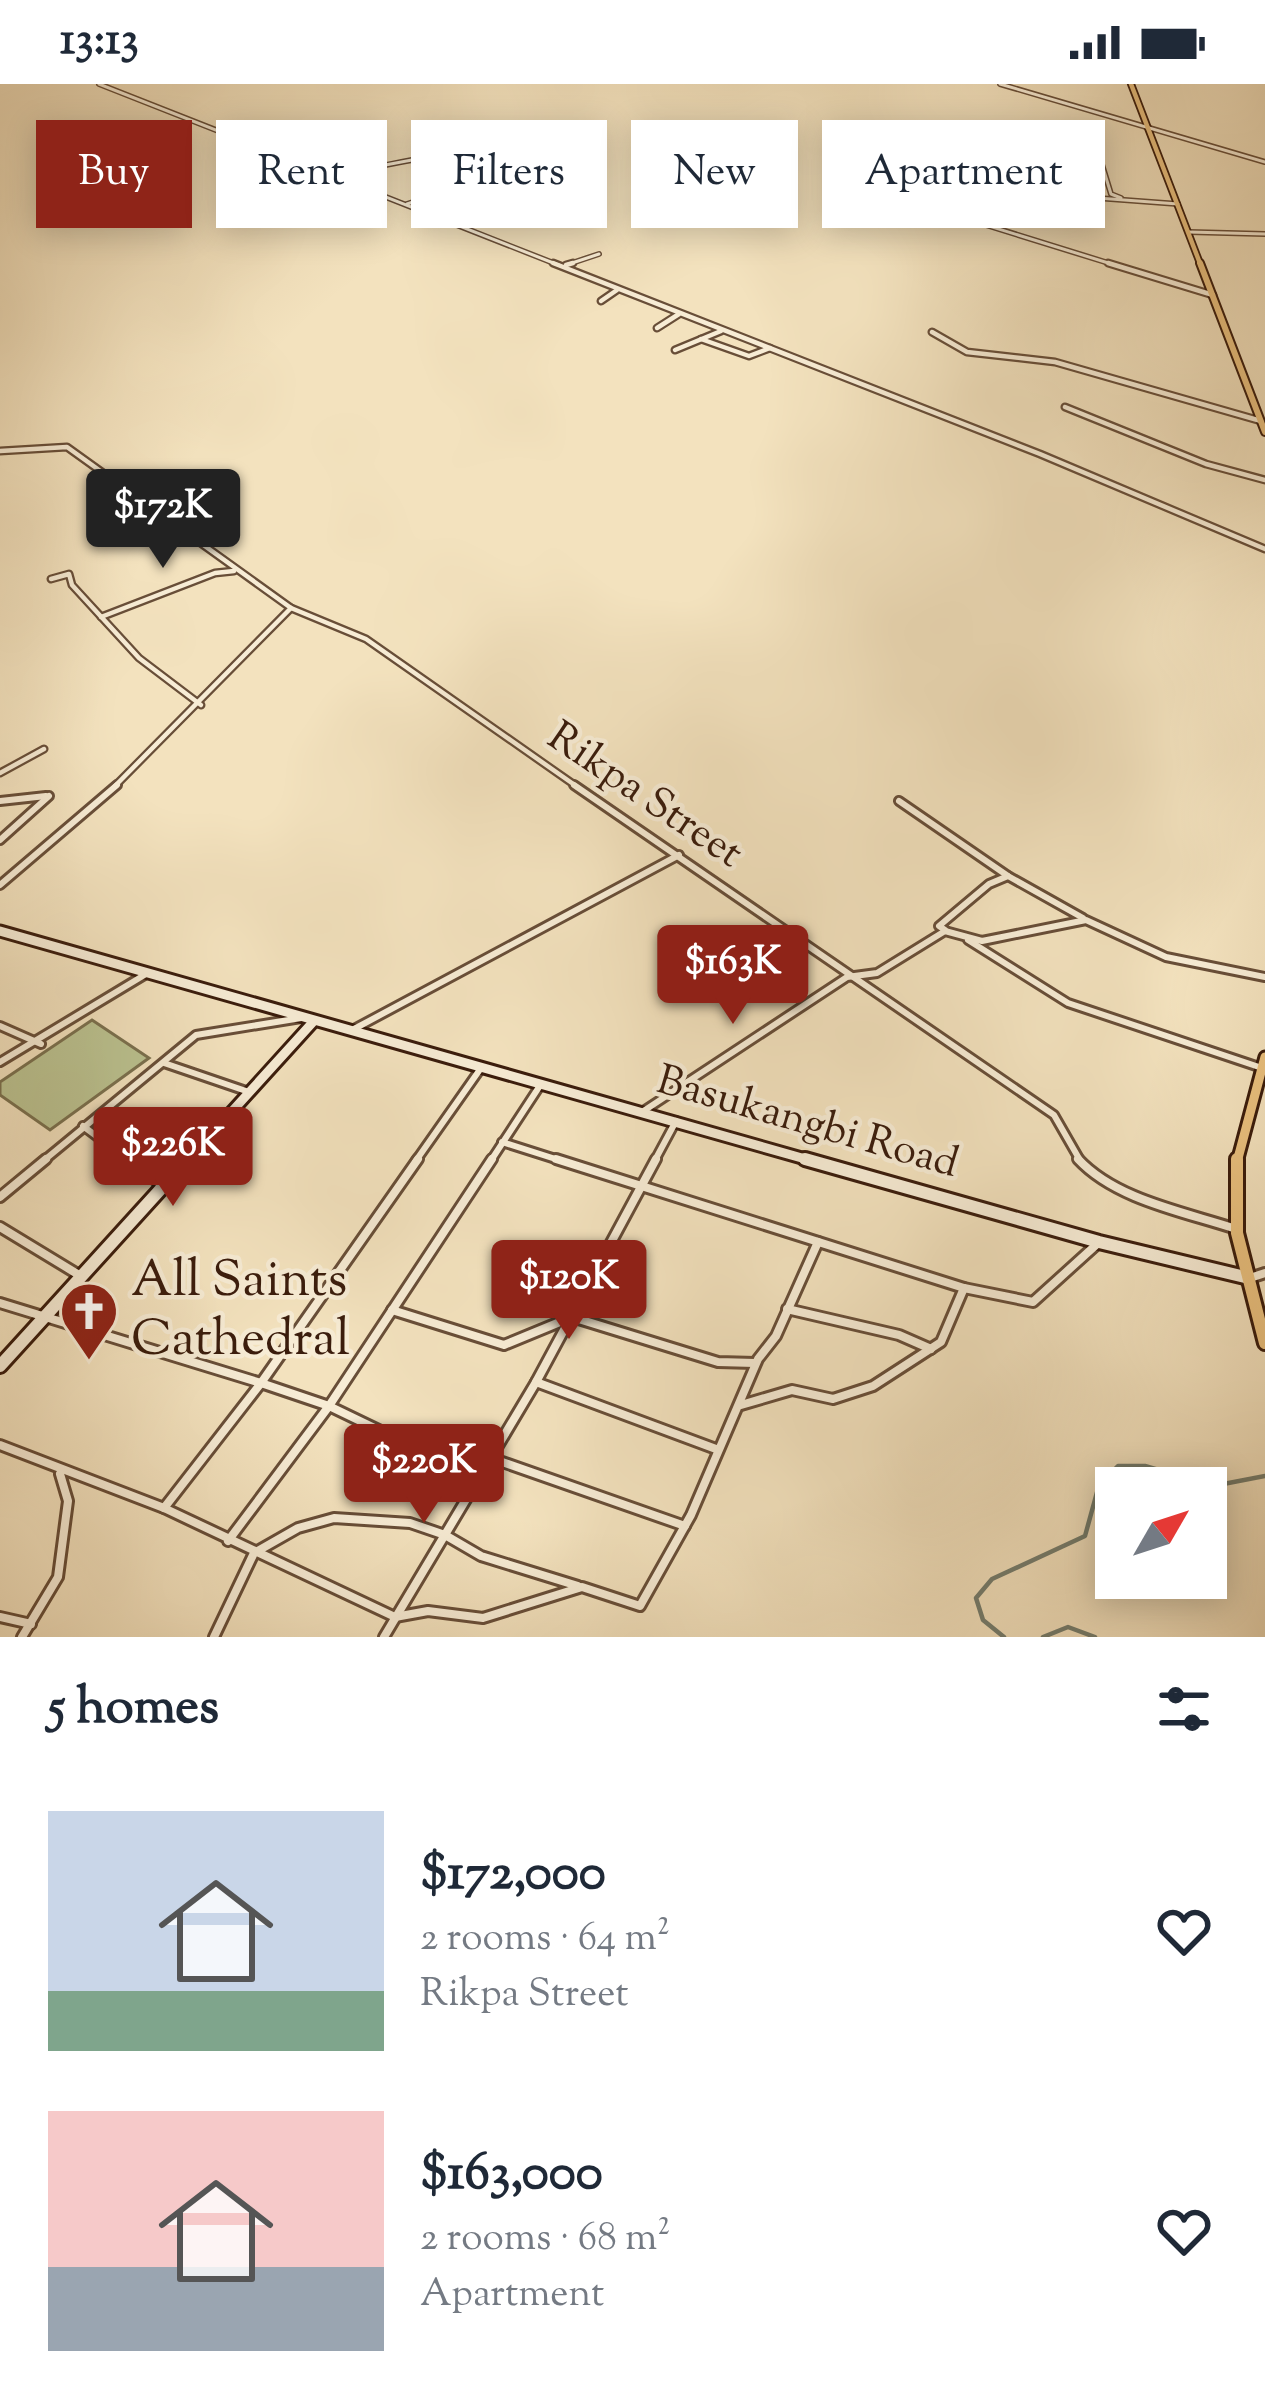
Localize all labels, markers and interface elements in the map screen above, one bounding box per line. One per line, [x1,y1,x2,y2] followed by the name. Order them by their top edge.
[60,10,139,75] text: 13:13
[36,120,192,228] chip: Buy
[216,120,387,228] chip: Rent
[411,120,607,228] chip: Filters
[631,120,798,228] chip: New
[822,120,1105,228] chip: Apartment
[79,469,247,571] pin: $172K
[113,480,213,536] text: $172K
[534,709,754,885] street label: Rikpa Street
[649,925,817,1027] pin: $163K
[684,936,782,992] text: $163K
[649,1052,965,1196] street label: Basukangbi Road
[89,1107,257,1209] pin: $226K
[121,1118,225,1174] text: $226K
[485,1240,653,1342] pin: $120K
[131,1246,350,1378] place label: All Saints Cathedral
[518,1251,620,1307] text: $120K
[58,1280,120,1362] church icon: All Saints Cathedral
[340,1424,508,1526] pin: $220K
[371,1435,477,1491] text: $220K
[1095,1467,1227,1599] north arrow
[1095,1467,1227,1599] map controls
[48,1673,219,1746] text: 5 homes
[1151,1676,1217,1742] icon: filters
[420,1839,606,1912] text: $172,000
[144,1859,288,2003] icon: home
[1151,1898,1217,1964] icon: heart
[420,1912,670,1968] text: 2 rooms · 64 m²
[420,1968,629,2024] text: Rikpa Street
[420,2139,603,2212] text: $163,000
[144,2159,288,2303] icon: home
[1151,2198,1217,2264] icon: heart
[420,2212,670,2268] text: 2 rooms · 68 m²
[420,2268,604,2324] text: Apartment

